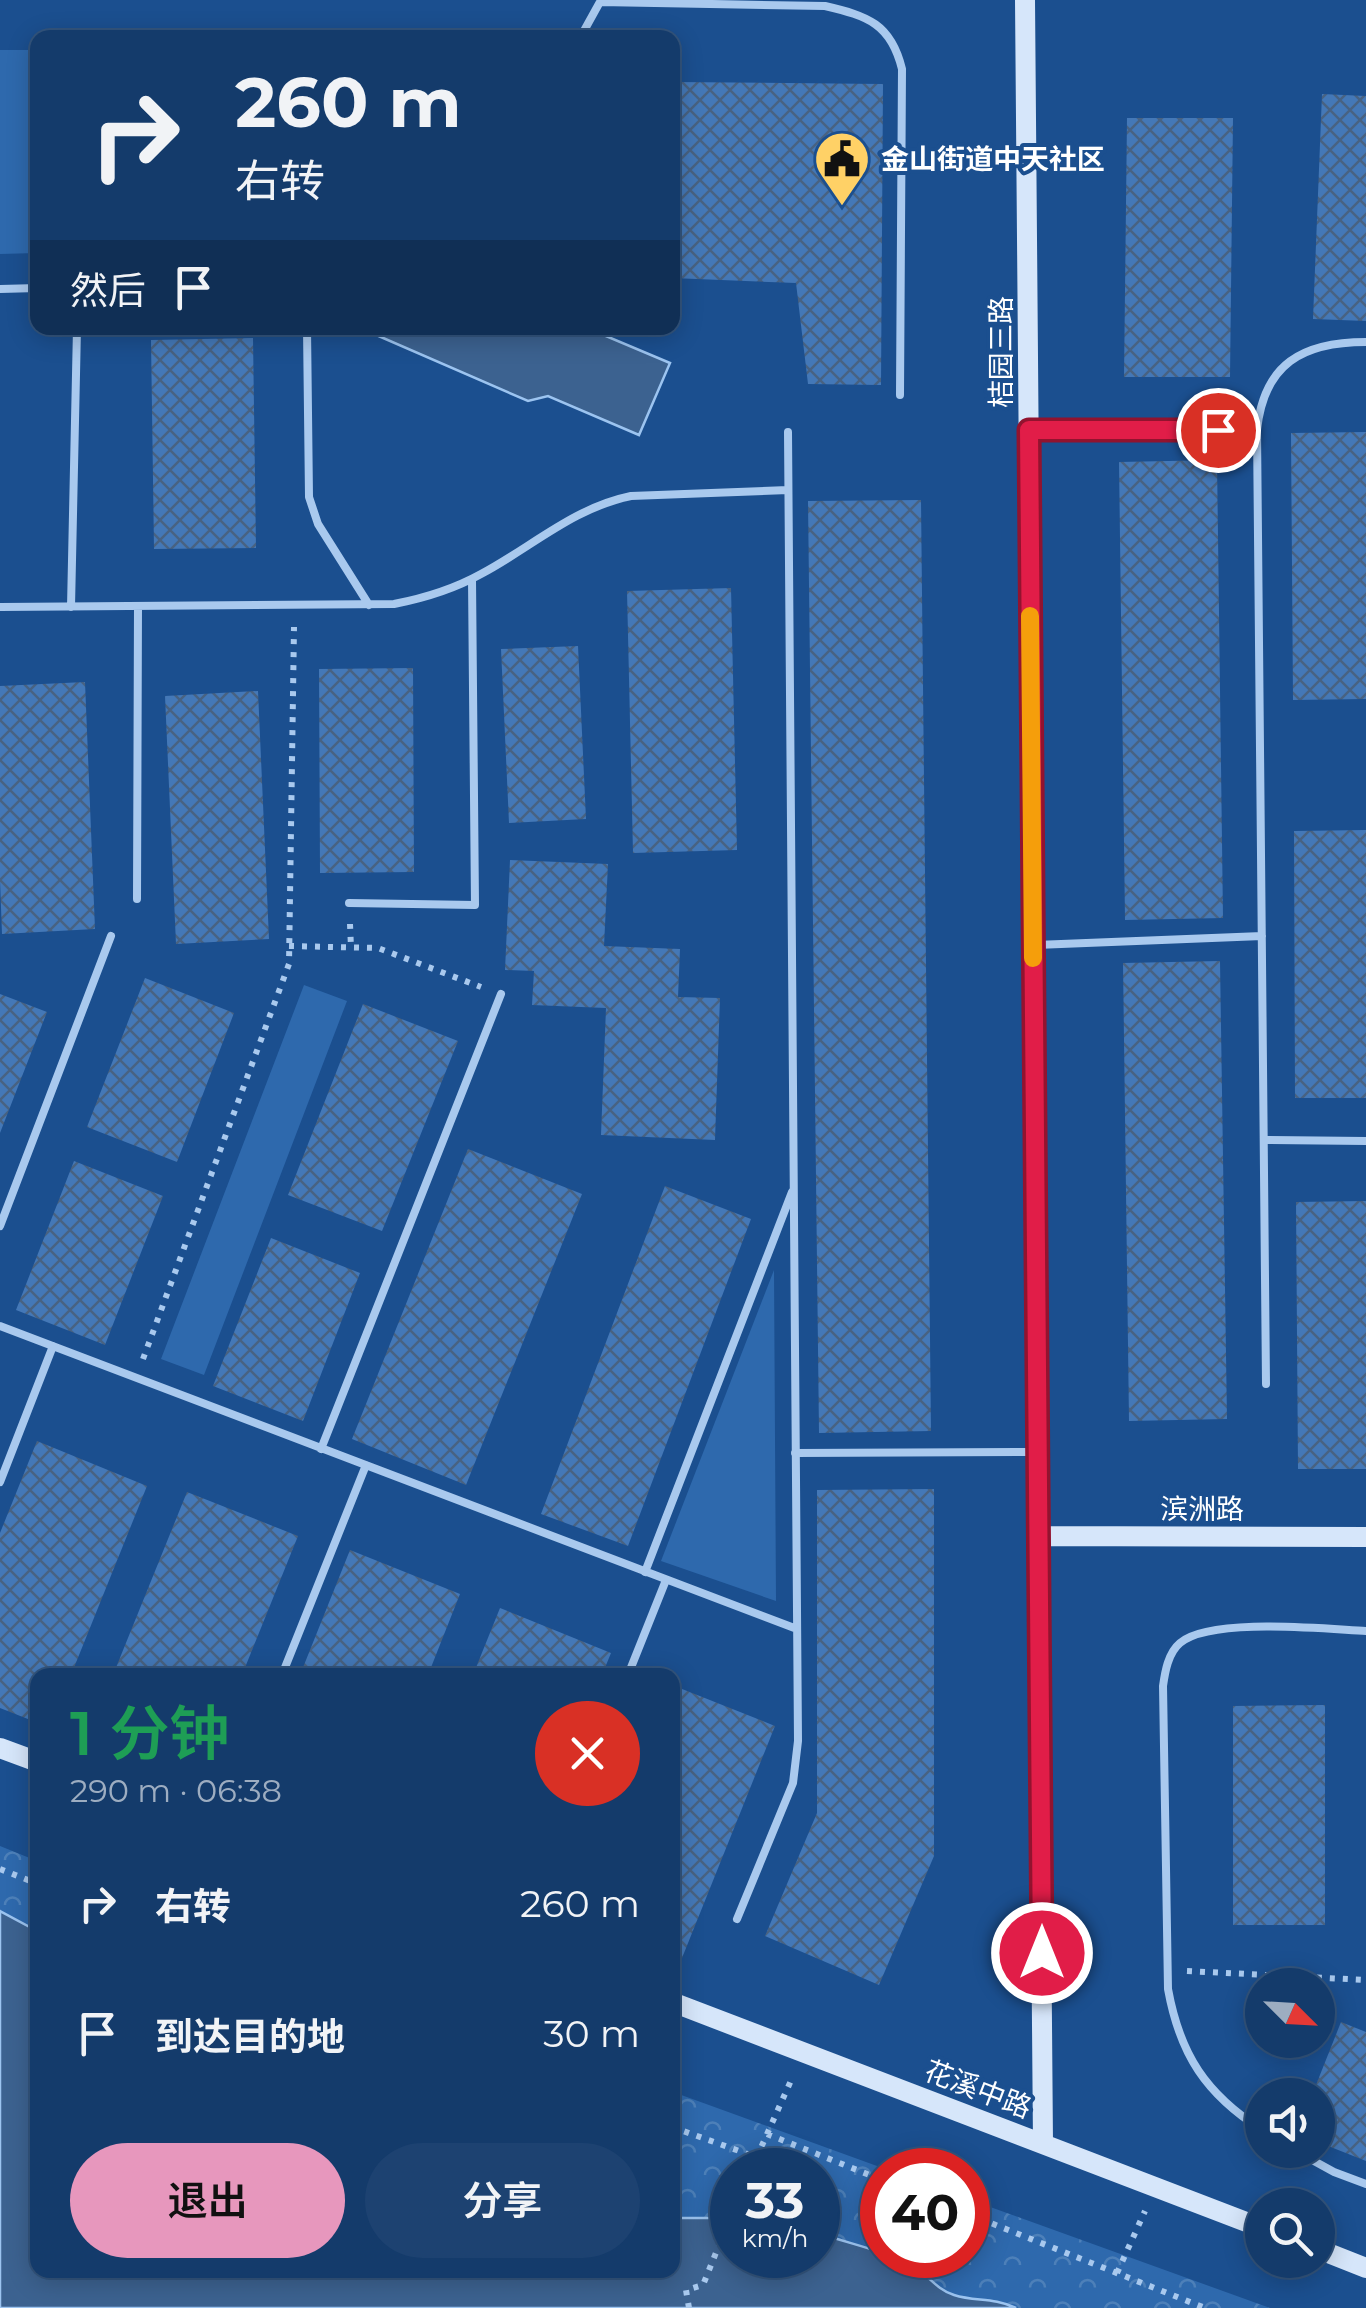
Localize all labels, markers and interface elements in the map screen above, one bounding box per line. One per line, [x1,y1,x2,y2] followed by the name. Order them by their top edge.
[235,59,462,145] text: 260 m
[70,70,200,200] icon: right
[812,129,872,208] public building icon: 金山街道中天社区
[881,142,1105,176] place label: 金山街道中天社区
[235,153,325,208] text: 右转
[166,260,221,315] icon: arrive
[70,267,146,314] text: 然后
[984,296,1018,408] street label: 桔园三路
[1176,388,1261,473] pin
[1191,403,1246,458] icon: arrive
[1160,1492,1244,1526] street label: 滨洲路
[70,1697,229,1770] text: 1 分钟
[535,1701,640,1806] button: close
[70,1771,282,1810] text: 290 m · 06:38
[70,1876,125,1931] icon: right
[520,1880,640,1927] text: 260 m
[155,1883,231,1930] text: 右转
[990,1901,1094,2005] position arrow
[1245,1968,1335,2058] north arrow
[1245,1968,1335,2278] map controls
[70,2006,125,2061] icon: arrive
[543,2010,640,2057] text: 30 m
[155,2013,345,2060] text: 到达目的地
[920,2053,1036,2125] street label: 花溪中路
[1245,2078,1335,2168] button: sound
[70,2143,345,2258] button: 退出
[365,2143,640,2258] button: 分享
[860,2148,990,2278] speed limit sign: 40
[746,2170,804,2231] text: 33
[1245,2188,1335,2278] button: search
[742,2223,808,2253] text: km/h

